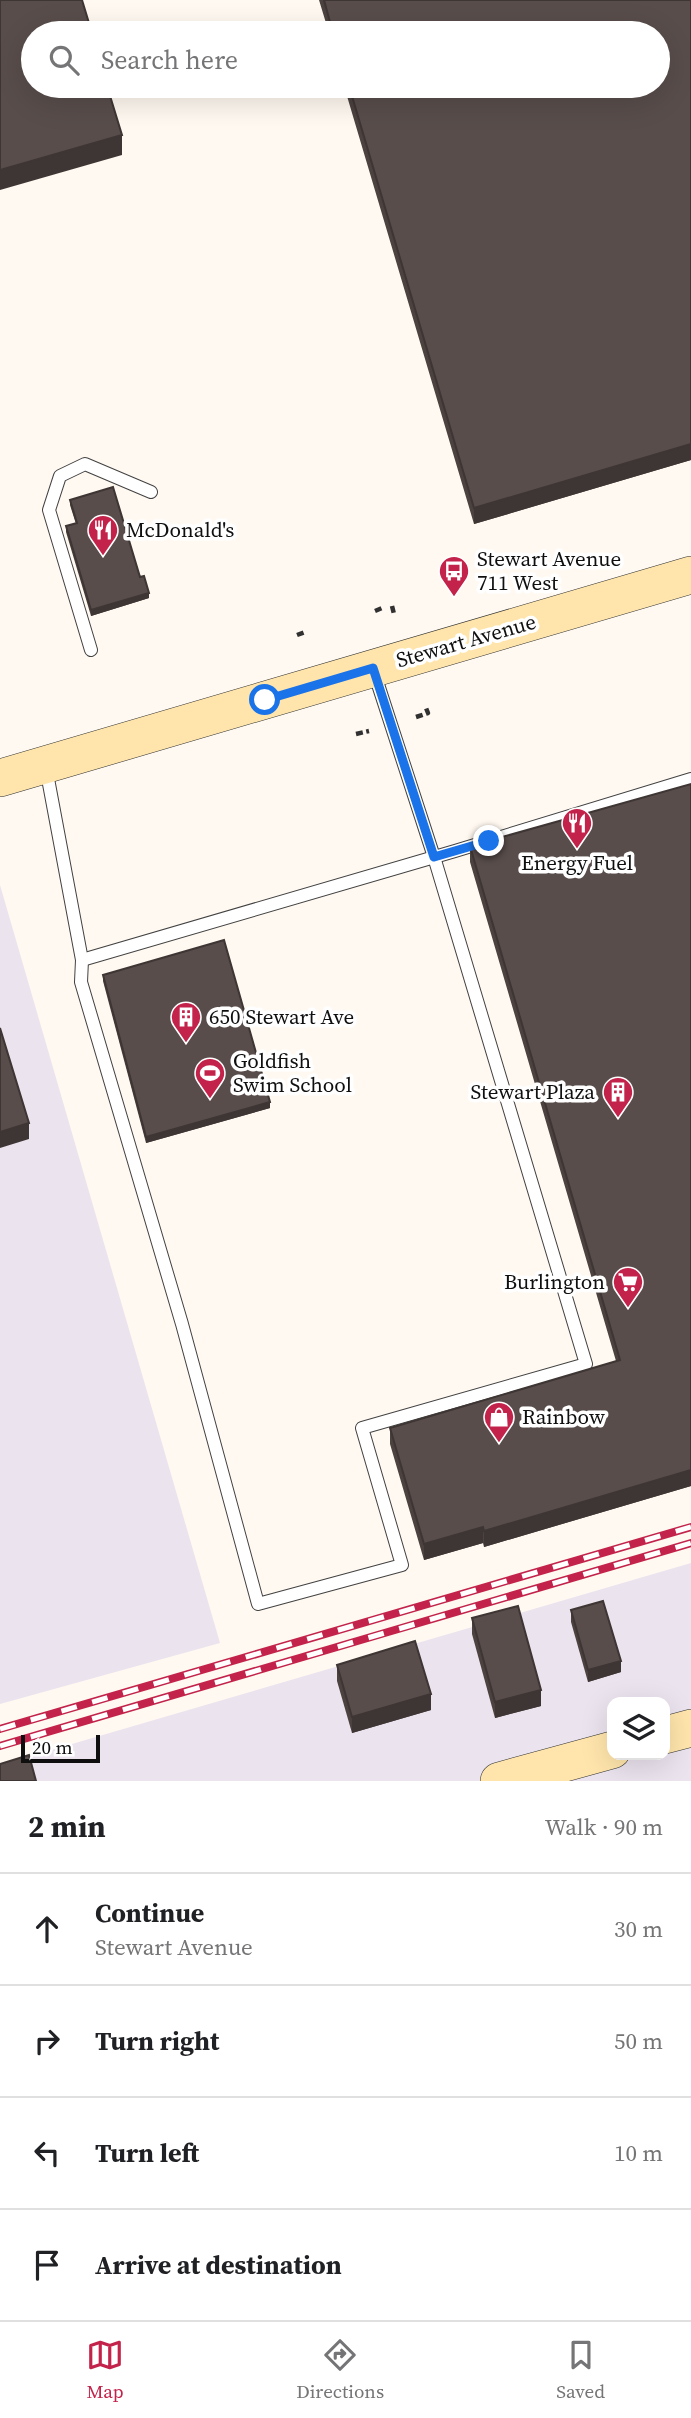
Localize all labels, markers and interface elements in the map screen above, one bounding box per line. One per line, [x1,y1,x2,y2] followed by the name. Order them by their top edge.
[21,21,670,98] search box
[45,41,83,79] icon: search
[101,42,238,78] text: Search here
[86,513,120,557] restaurant icon: McDonald's
[126,515,234,544] place label: McDonald's
[477,544,621,597] place label: Stewart Avenue 711 West
[437,554,471,598] bus stop icon: Stewart Avenue 711 West
[393,607,539,674] street label: Stewart Avenue
[249,684,280,715] route start
[560,806,594,850] restaurant icon: Energy Fuel
[473,825,504,856] route end
[521,848,633,877] place label: Energy Fuel
[169,1000,203,1044] building icon: 650 Stewart Ave
[209,1002,354,1031] place label: 650 Stewart Ave
[233,1046,352,1099] place label: Goldfish Swim School
[193,1056,227,1100] sports icon: Goldfish Swim School
[601,1075,635,1119] building icon: Stewart Plaza
[470,1077,595,1106] place label: Stewart Plaza
[611,1265,645,1309] supermarket icon: Burlington
[504,1267,605,1296] place label: Burlington
[482,1400,516,1444] shop icon: Rainbow
[522,1402,605,1431] place label: Rainbow
[607,1697,670,1760] map controls
[607,1697,670,1760] button: layers
[21,1732,100,1764] scale bar
[32,1734,73,1760] text: 20 m
[28,1806,106,1847] text: 2 min
[545,1811,663,1843] text: Walk · 90 m
[95,1895,204,1931] text: Continue
[28,1910,66,1948] icon: ahead
[614,1913,663,1945] text: 30 m
[95,1931,253,1963] text: Stewart Avenue
[28,2022,66,2060] icon: right
[95,2023,219,2059] text: Turn right
[614,2025,663,2057] text: 50 m
[28,2134,66,2172] icon: left
[95,2135,199,2171] text: Turn left
[614,2137,663,2169] text: 10 m
[28,2246,66,2284] icon: arrive
[95,2247,342,2283] text: Arrive at destination
[86,2336,124,2404] tab: Map
[296,2336,384,2404] tab: Directions
[556,2336,605,2404] tab: Saved

